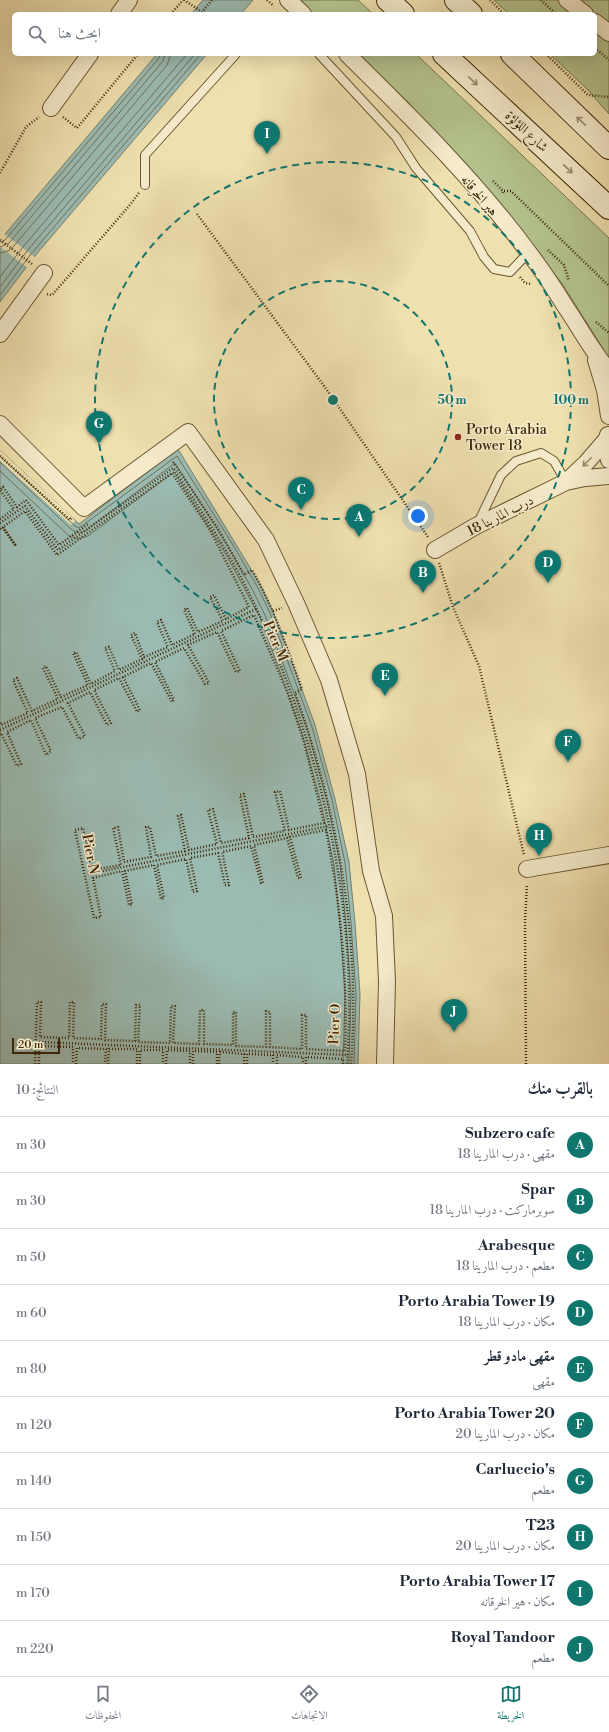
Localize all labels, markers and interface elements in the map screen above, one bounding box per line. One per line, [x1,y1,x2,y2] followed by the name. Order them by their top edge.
[12,12,597,56] search box
[26,23,48,45] icon: search
[58,24,101,43] text: ابحث هنا
[468,76,478,85] one-way arrow
[499,107,552,158] street label: شارع اللؤلؤة
[576,116,586,125] one-way arrow
[254,121,280,154] pin: I
[563,165,573,174] one-way arrow
[456,171,502,220] street label: هير الخرقانه
[326,393,340,407] centre of rings
[437,393,467,408] text: 50 m
[553,393,589,408] text: 100 m
[86,411,112,444] pin: G
[466,421,548,455] place label: Porto Arabia Tower 18
[453,432,463,442] marker: Porto Arabia Tower 18
[582,457,592,467] one-way arrow
[288,477,314,510] pin: C
[464,491,537,540] street label: درب المارينا 18
[346,504,372,537] pin: A
[408,506,428,526] your location
[535,550,561,583] pin: D
[410,560,436,593] pin: B
[258,618,292,665] street label: Pier M
[372,663,398,696] pin: E
[555,729,581,762] pin: F
[526,823,552,856] pin: H
[77,833,103,876] street label: Pier N
[441,999,467,1032] pin: J
[325,1003,345,1045] street label: Pier O
[12,1036,60,1055] scale bar
[18,1038,43,1052] text: 20 m
[527,1078,593,1100] text: بالقرب منك
[16,1082,58,1098] text: النتائج: 10
[465,1124,555,1143] text: Subzero cafe
[16,1137,46,1153] text: 30 m
[575,1137,585,1153] text: A
[457,1146,555,1162] text: مقهى · درب المارينا 18
[521,1180,555,1199] text: Spar
[16,1193,46,1209] text: 30 m
[575,1193,585,1209] text: B
[430,1202,555,1218] text: سوبرماركت · درب المارينا 18
[478,1236,555,1255] text: Arabesque
[16,1249,46,1265] text: 50 m
[575,1249,585,1265] text: C
[456,1258,555,1274] text: مطعم · درب المارينا 18
[398,1292,555,1311] text: Porto Arabia Tower 19
[16,1305,47,1321] text: 60 m
[575,1305,585,1321] text: D
[458,1314,555,1330] text: مكان · درب المارينا 18
[484,1347,555,1366] text: مقهى مادو قطر
[16,1361,47,1377] text: 80 m
[575,1361,585,1377] text: E
[532,1374,555,1390] text: مقهى
[394,1404,555,1423] text: Porto Arabia Tower 20
[16,1417,52,1433] text: 120 m
[575,1417,585,1433] text: F
[456,1426,555,1442] text: مكان · درب المارينا 20
[475,1460,555,1479] text: Carluccio's
[16,1473,52,1489] text: 140 m
[575,1473,585,1489] text: G
[531,1482,555,1498] text: مطعم
[526,1516,555,1535] text: T23
[16,1529,51,1545] text: 150 m
[575,1529,585,1545] text: H
[456,1538,555,1554] text: مكان · درب المارينا 20
[399,1572,555,1591] text: Porto Arabia Tower 17
[16,1585,50,1601] text: 170 m
[577,1585,583,1601] text: I
[480,1594,555,1610] text: مكان · هير الخرقانه
[451,1628,555,1647] text: Royal Tandoor
[16,1641,54,1657] text: 220 m
[577,1641,583,1657] text: J
[531,1650,555,1666] text: مطعم
[85,1683,121,1726] tab: المحفوظات
[291,1683,328,1726] tab: الاتجاهات
[497,1683,524,1726] tab: الخريطة

